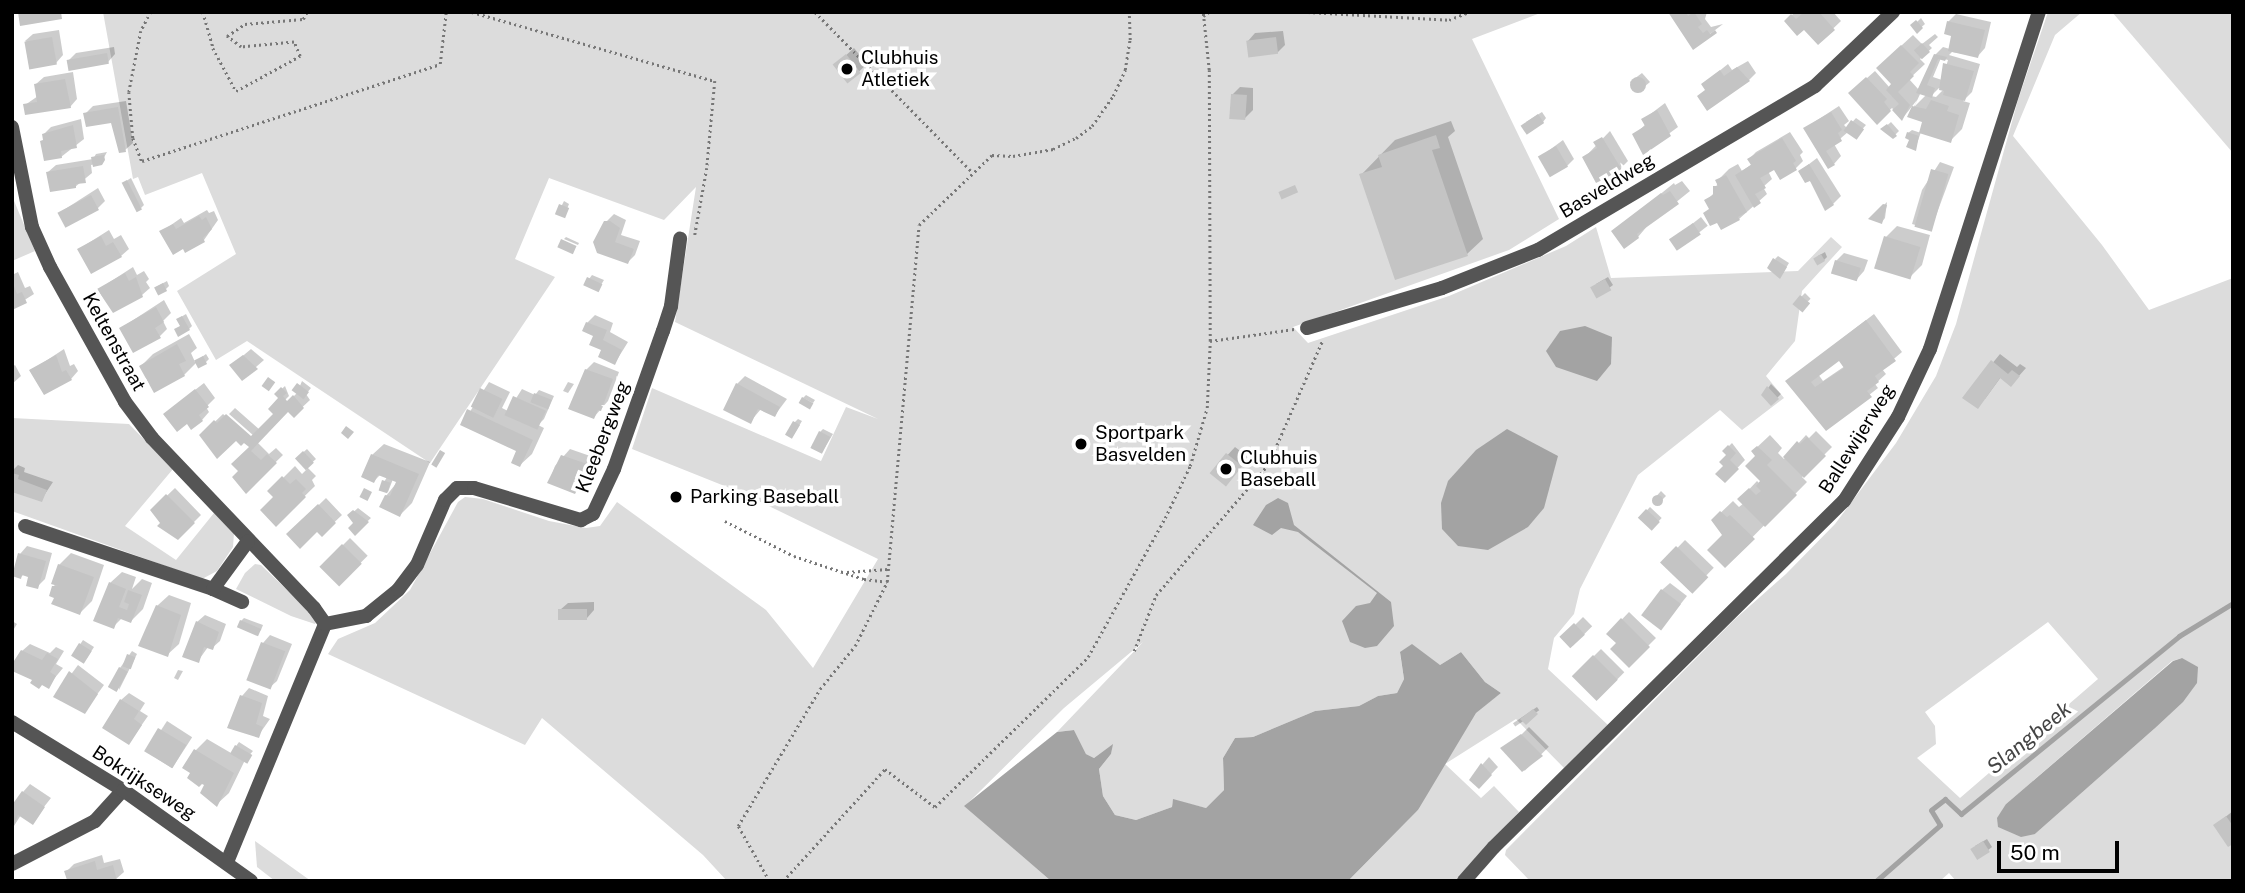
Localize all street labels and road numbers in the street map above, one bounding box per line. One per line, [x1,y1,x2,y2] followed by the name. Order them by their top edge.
[1555,149,1659,223] street label: Basveldweg
[78,289,150,395] street label: Keltenstraat
[571,378,635,496] street label: Kleebergweg
[1814,380,1900,498] street label: Ballewijerweg
[88,741,200,825] street label: Bokrijkseweg

